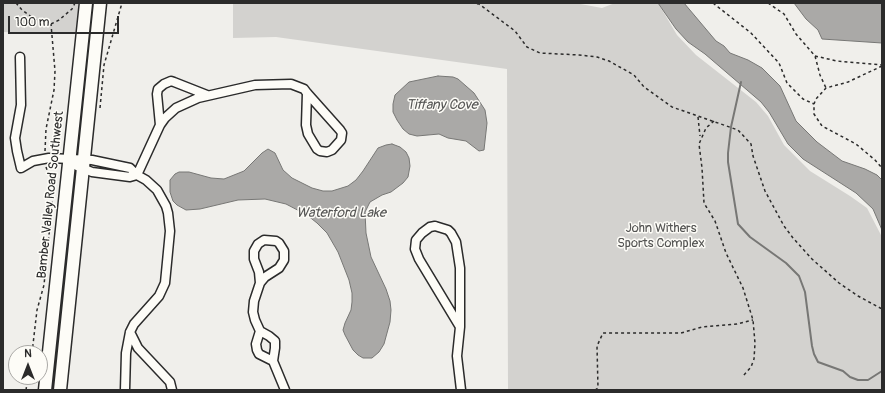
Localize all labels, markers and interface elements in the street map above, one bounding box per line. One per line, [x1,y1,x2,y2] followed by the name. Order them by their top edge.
[10,8,121,34] scale bar
[15,15,49,30] text: 100 m
[406,97,478,113] water label: Tiffany Cove
[34,110,68,280] street label: Bamber Valley Road Southwest
[296,205,386,221] water label: Waterford Lake
[617,221,705,252] park label: John Withers Sports Complex
[8,345,48,385] north arrow
[24,347,32,360] text: N

